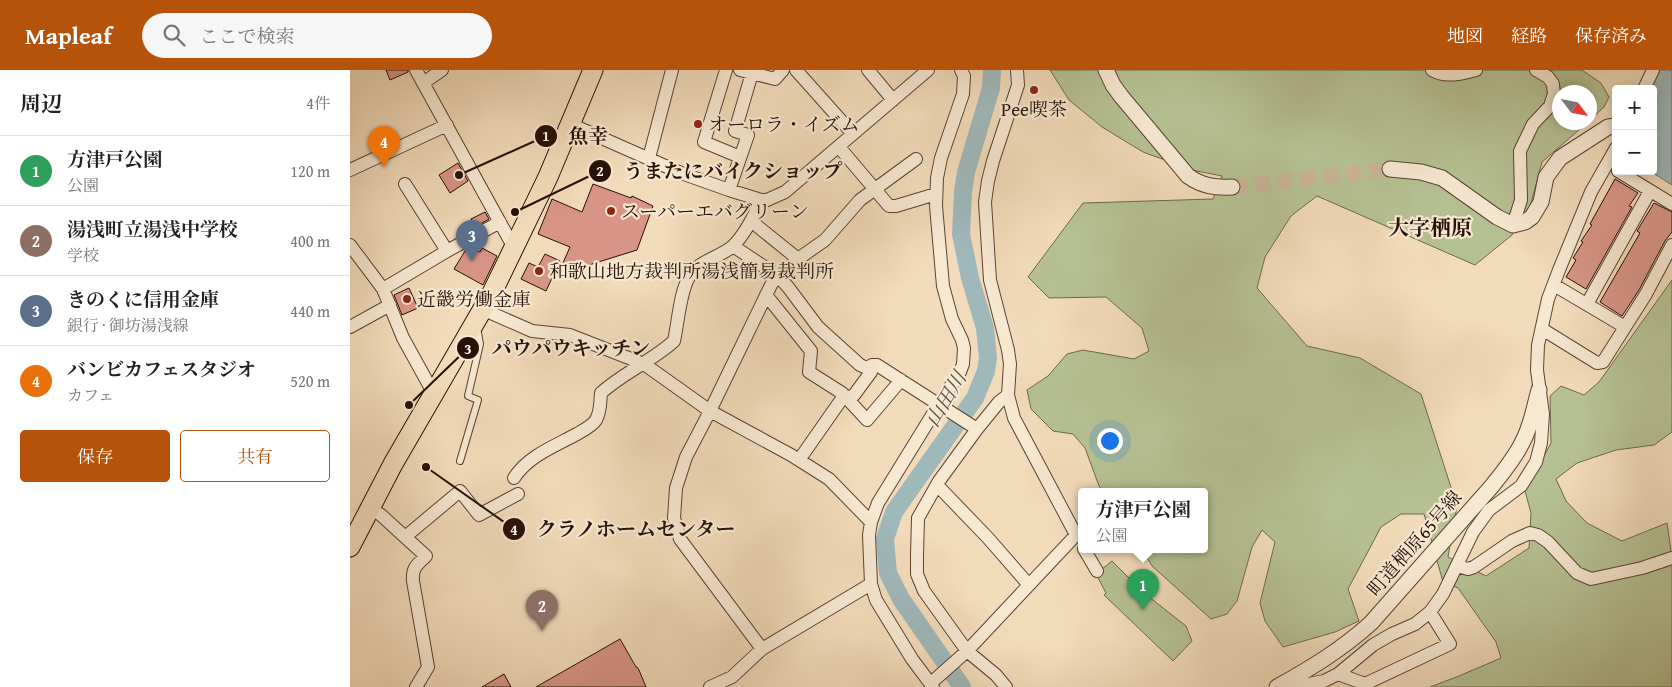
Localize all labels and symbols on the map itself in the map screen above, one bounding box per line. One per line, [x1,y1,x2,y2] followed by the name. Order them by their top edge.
[1028,84,1040,96] marker: Pee喫茶
[1552,85,1597,130] north arrow
[1001,95,1067,123] place label: Pee喫茶
[708,110,860,138] place label: オーロラ・イズム
[533,118,618,153] callout: 魚幸
[692,118,704,130] marker: オーロラ・イズム
[568,121,608,150] text: 魚幸
[542,125,550,146] text: 1
[368,126,400,167] pin: 4
[588,153,853,188] callout: うまたにバイクショップ
[623,156,843,185] text: うまたにバイクショップ
[596,160,604,181] text: 2
[621,197,809,225] place label: スーパーエバグリーン
[605,205,617,217] marker: スーパーエバグリーン
[1388,212,1472,243] district label: 大字栖原
[456,220,488,261] pin: 3
[549,257,834,285] place label: 和歌山地方裁判所湯浅簡易裁判所
[533,265,545,277] marker: 和歌山地方裁判所湯浅簡易裁判所
[417,285,531,313] place label: 近畿労働金庫
[401,293,413,305] marker: 近畿労働金庫
[456,331,661,366] callout: パウパウキッチン
[492,333,650,362] text: パウパウキッチン
[464,338,472,359] text: 3
[917,364,974,432] water label: 山田川
[1097,428,1123,454] your location
[1360,484,1468,602] street label: 町道栖原65号線
[501,512,746,547] callout: クラノホームセンター
[537,514,735,543] text: クラノホームセンター
[510,519,518,540] text: 4
[1127,569,1159,610] pin: 1
[526,590,558,631] pin: 2

